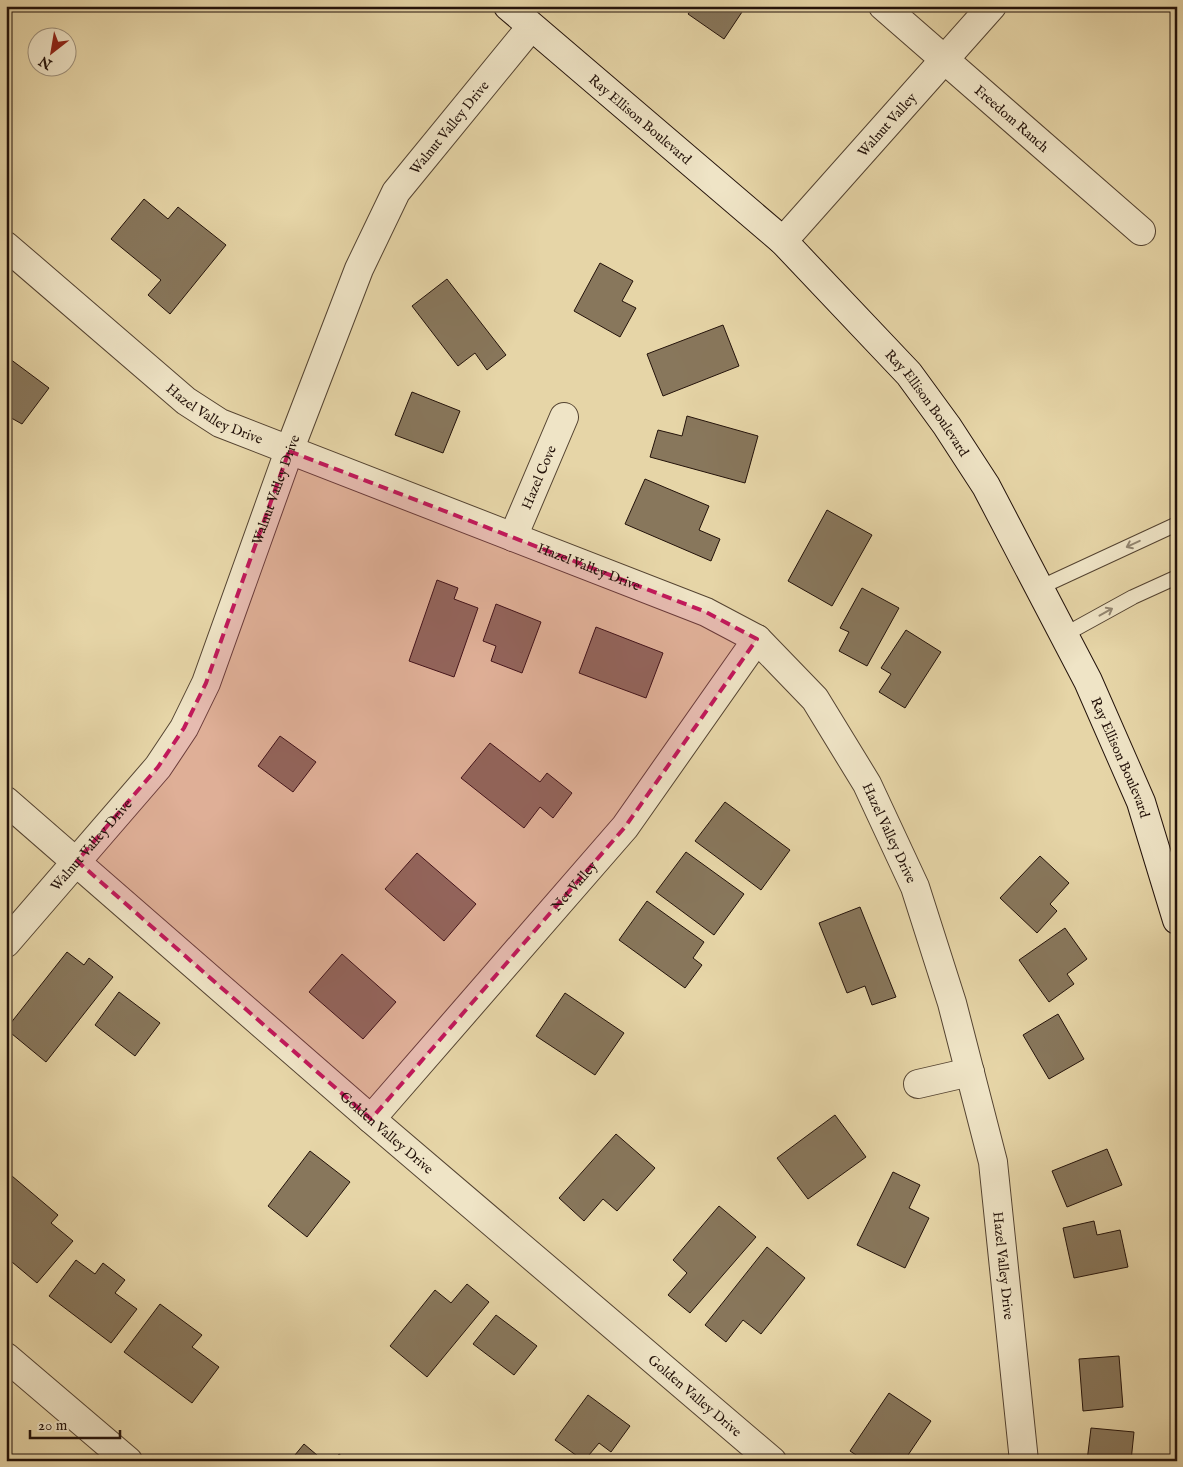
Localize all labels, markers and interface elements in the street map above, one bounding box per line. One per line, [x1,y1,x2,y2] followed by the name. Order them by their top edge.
[28,28,78,78] north arrow
[36,51,57,74] text: N
[584,71,695,169] street label: Ray Ellison Boulevard
[406,77,494,178] street label: Walnut Valley Drive
[970,82,1053,157] street label: Freedom Ranch
[854,89,921,161] street label: Walnut Valley
[881,346,973,461] street label: Ray Ellison Boulevard
[162,380,266,449] street label: Hazel Valley Drive
[248,432,305,547] street label: Walnut Valley Drive
[518,442,561,512] street label: Hazel Cove
[535,539,643,596] street label: Hazel Valley Drive
[1126,540,1141,550] one-way arrow
[1099,607,1114,617] one-way arrow
[1086,694,1153,820] street label: Ray Ellison Boulevard
[858,780,920,887] street label: Hazel Valley Drive
[47,795,137,895] street label: Walnut Valley Drive
[548,857,602,916] street label: Net Valley
[336,1088,437,1179] street label: Golden Valley Drive
[988,1211,1017,1321] street label: Hazel Valley Drive
[644,1351,746,1442] street label: Golden Valley Drive
[30,1407,120,1439] scale bar
[38,1416,68,1435] text: 20 m

